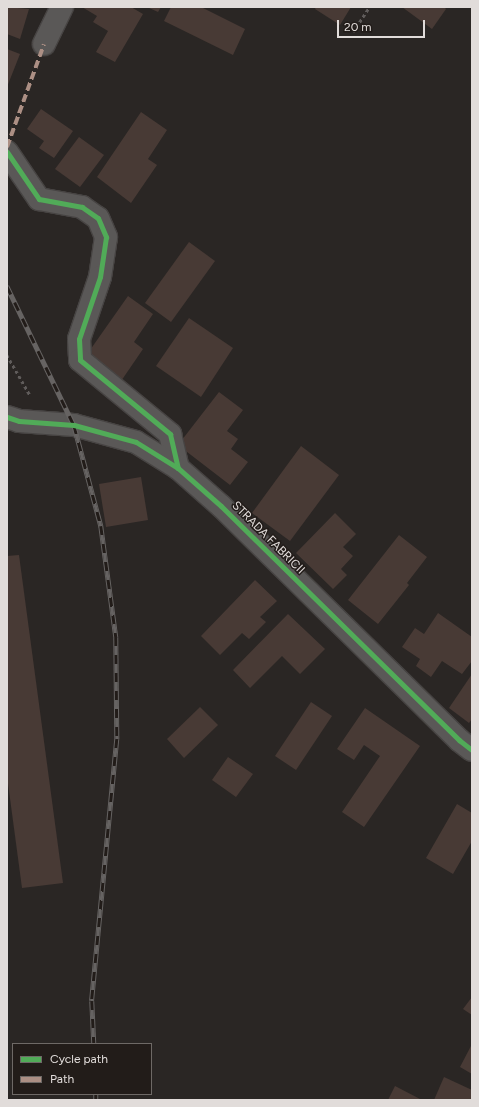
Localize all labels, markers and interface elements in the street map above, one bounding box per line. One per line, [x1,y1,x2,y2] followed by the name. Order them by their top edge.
[339,12,427,38] scale bar
[344,20,372,34] text: 20 m
[229,499,307,577] street label: STRADA FABRICII
[12,1043,152,1095] legend
[50,1052,108,1066] text: Cycle path
[50,1072,74,1086] text: Path

